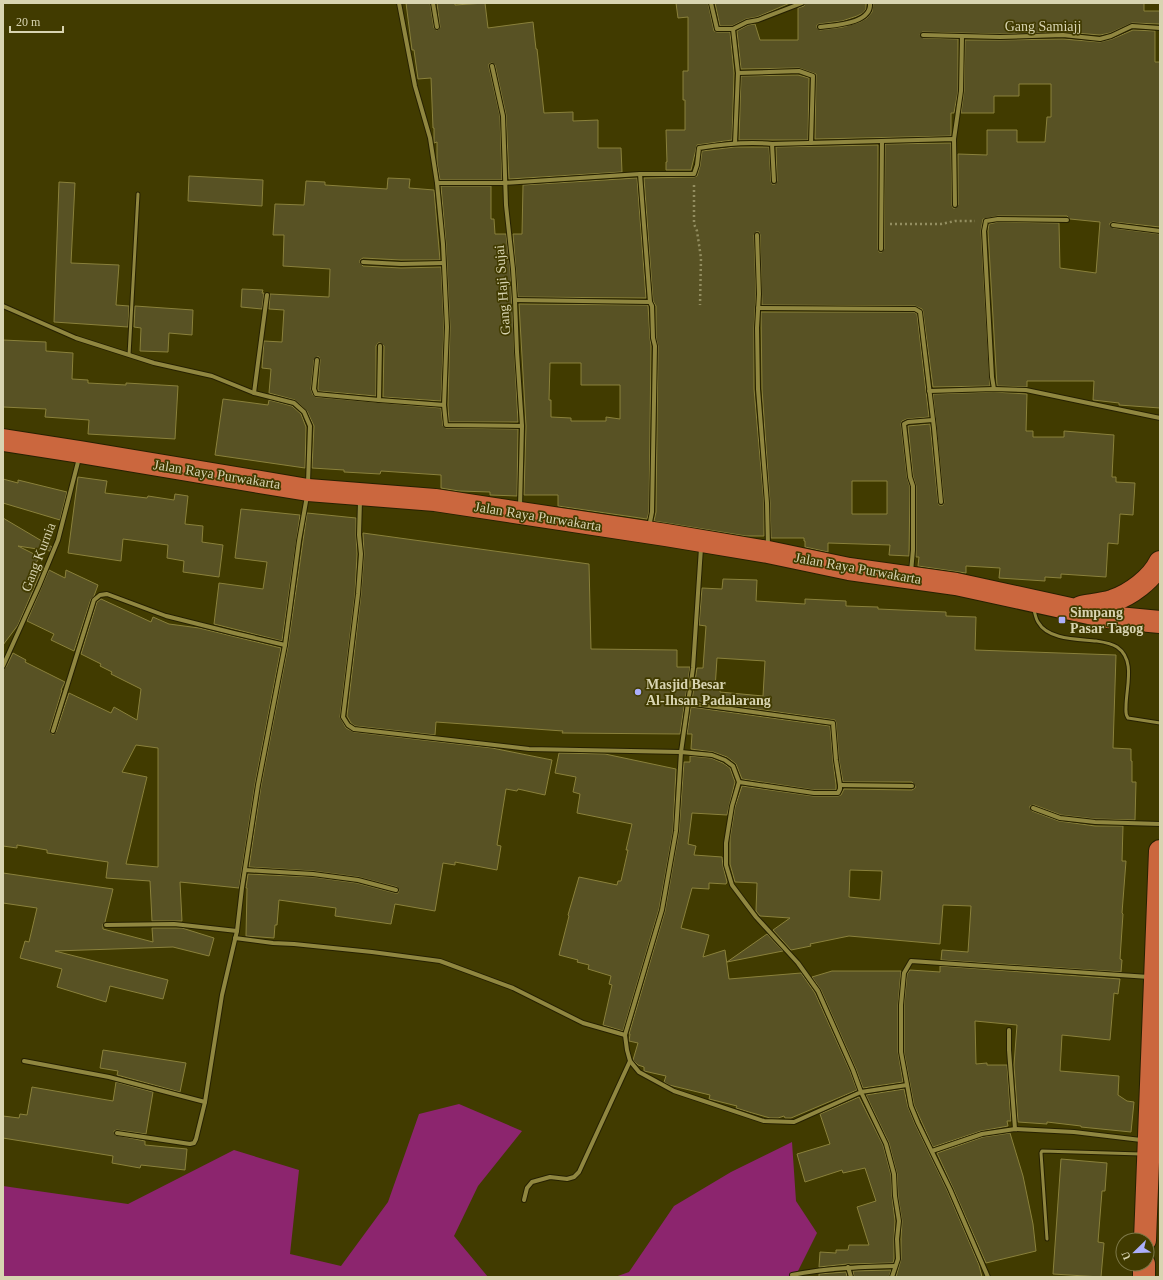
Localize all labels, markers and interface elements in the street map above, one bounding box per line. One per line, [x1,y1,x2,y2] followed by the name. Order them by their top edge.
[10,8,63,34] scale bar
[16,15,41,29] text: 20 m
[1005,19,1081,34] street label: Gang Samiajj
[492,244,513,335] street label: Gang Haji Sujai
[152,457,282,492] street label: Jalan Raya Purwakarta
[473,499,603,534] street label: Jalan Raya Purwakarta
[18,520,59,594] street label: Gang Kurnia
[793,550,923,587] street label: Jalan Raya Purwakarta
[1070,605,1143,636] place label: Simpang Pasar Tagog
[1057,615,1067,625] marker: Simpang Pasar Tagog
[646,677,771,708] place label: Masjid Besar Al-Ihsan Padalarang
[633,687,643,697] marker: Masjid Besar Al-Ihsan Padalarang
[1115,1232,1155,1272] north arrow
[1119,1250,1133,1262] text: U

